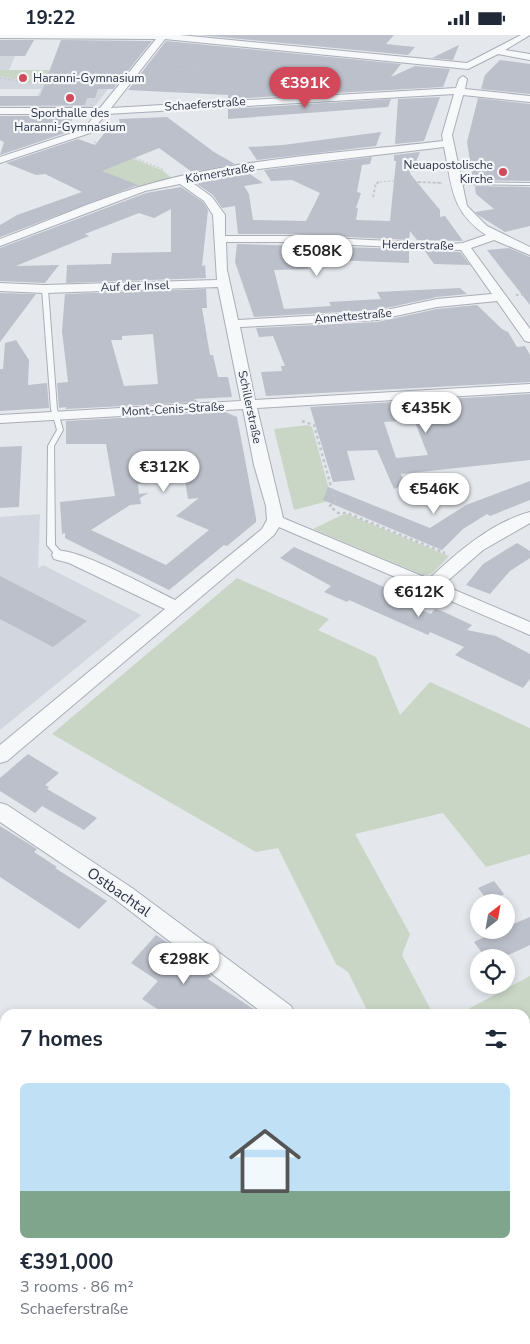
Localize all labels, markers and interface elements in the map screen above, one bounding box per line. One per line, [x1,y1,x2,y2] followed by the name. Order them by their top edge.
[25,5,75,31] text: 19:22
[270,67,340,109] pin: €391K
[33,70,144,86] place label: Haranni-Gymnasium
[17,72,29,84] marker: Haranni-Gymnasium
[280,72,330,94] text: €391K
[64,92,76,104] marker: Sporthalle des Haranni-Gymnasium
[164,93,246,115] street label: Schaeferstraße
[14,105,126,135] place label: Sporthalle des Haranni-Gymnasium
[404,157,493,187] place label: Neuapostolische Kirche
[184,159,256,187] street label: Körnerstraße
[497,166,509,178] marker: Neuapostolische Kirche
[282,235,352,277] pin: €508K
[382,236,454,254] street label: Herderstraße
[292,240,342,262] text: €508K
[100,277,170,295] street label: Auf der Insel
[314,305,392,327] street label: Annettestraße
[234,369,266,445] street label: Schillerstraße
[391,391,461,434] pin: €435K
[401,397,451,419] text: €435K
[121,398,225,420] street label: Mont-Cenis-Straße
[129,451,199,493] pin: €312K
[139,456,189,478] text: €312K
[399,473,469,515] pin: €546K
[409,478,459,500] text: €546K
[384,575,454,618] pin: €612K
[394,581,444,603] text: €612K
[83,863,155,922] street label: Ostbachtal
[470,894,515,939] north arrow
[470,894,515,994] map controls
[149,943,219,985] pin: €298K
[159,948,209,970] text: €298K
[470,949,515,994] button: locate
[20,1025,103,1053] text: 7 homes
[482,1025,510,1053] icon: filters
[220,1116,310,1206] icon: home
[20,1248,113,1276] text: €391,000
[20,1276,133,1298] text: 3 rooms · 86 m²
[20,1298,128,1320] text: Schaeferstraße

